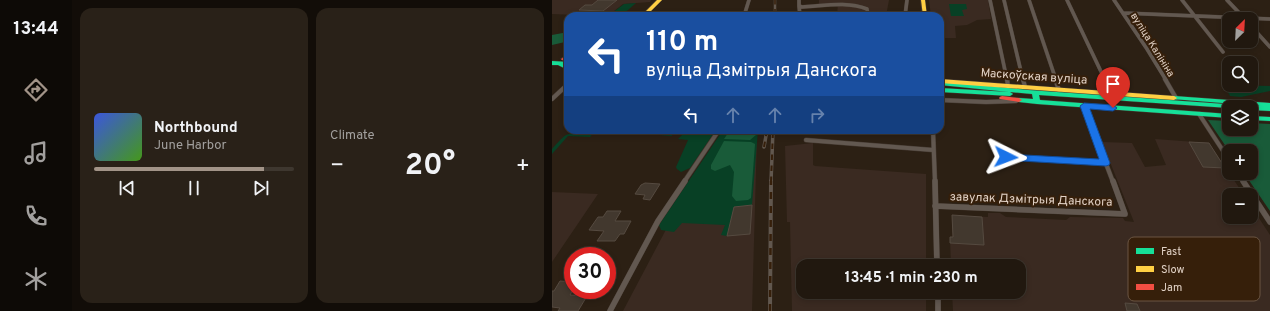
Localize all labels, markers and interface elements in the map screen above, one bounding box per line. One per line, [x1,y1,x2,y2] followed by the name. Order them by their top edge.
[1127,10,1177,80] street label: вуліца Калініна
[1222,12,1258,48] north arrow
[1222,12,1258,224] map controls
[13,18,59,41] text: 13:44
[646,25,718,61] text: 110 m
[580,28,632,80] icon: left
[1222,56,1258,92] button: search
[646,60,877,83] text: вуліца Дзмітрыя Данскога
[980,65,1088,89] street label: Маскоўская вуліца
[1096,67,1130,108] pin
[1102,73,1124,95] icon: arrive
[22,76,50,104] icon: directions
[1222,100,1258,136] button: layers
[680,104,702,126] icon: left
[722,104,744,126] icon: ahead
[764,104,786,126] icon: ahead
[806,104,828,126] icon: right
[154,119,238,138] text: Northbound
[330,128,375,144] text: Climate
[985,136,1027,178] position arrow
[154,138,227,154] text: June Harbor
[22,139,50,167] icon: music
[1222,144,1258,180] button: +
[405,148,455,185] text: 20°
[330,153,344,180] text: −
[516,153,530,180] text: +
[116,177,138,199] icon: previous
[183,177,205,199] icon: pause
[250,177,272,199] icon: next
[1222,188,1258,224] button: −
[949,189,1113,211] street label: завулак Дзмітрыя Данскога
[22,202,50,230] icon: phone
[1128,237,1260,301] legend
[1161,245,1181,259] text: Fast
[564,247,616,299] speed limit sign: 30
[1161,263,1184,277] text: Slow
[22,265,50,293] icon: climate
[844,269,978,288] text: 13:45 · 1 min · 230 m
[1161,281,1182,295] text: Jam

